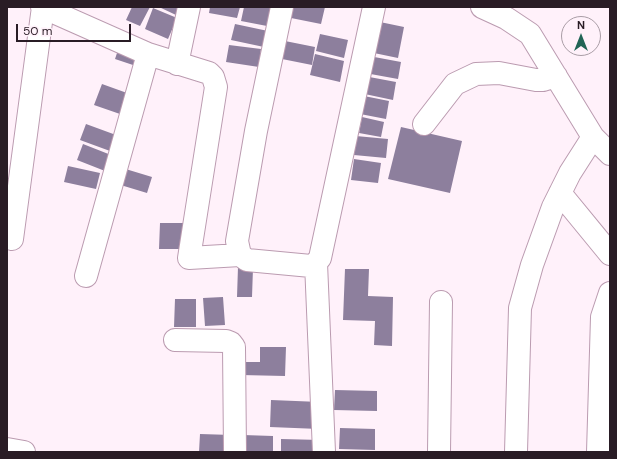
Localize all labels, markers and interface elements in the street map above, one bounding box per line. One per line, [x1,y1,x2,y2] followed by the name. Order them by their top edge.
[18,16,133,42] scale bar
[561,16,601,56] north arrow
[577,18,585,32] text: N
[23,23,52,39] text: 50 m

